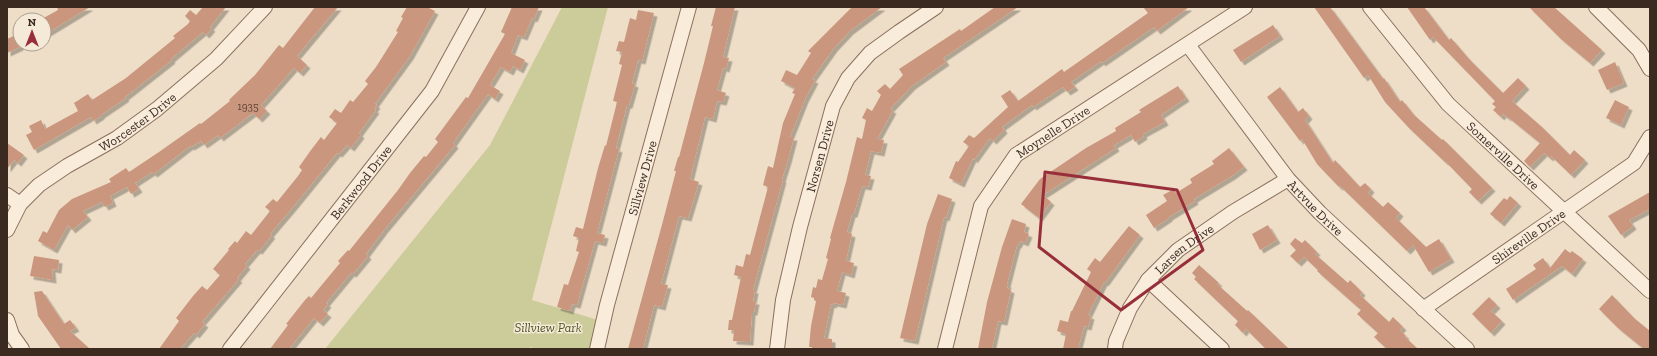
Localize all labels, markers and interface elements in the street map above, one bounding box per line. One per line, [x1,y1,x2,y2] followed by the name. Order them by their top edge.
[12,12,52,52] north arrow
[28,16,37,29] text: N
[96,89,179,154] street label: Worcester Drive
[237,100,259,113] house number: 1935
[1013,102,1092,161] street label: Moynelle Drive
[802,118,836,194] street label: Norsen Drive
[1464,118,1543,193] street label: Somerville Drive
[625,139,659,217] street label: Sillview Drive
[327,142,394,222] street label: Berkwood Drive
[1285,176,1347,238] street label: Artvue Drive
[1489,205,1568,267] street label: Shireville Drive
[1151,220,1216,277] street label: Larsen Drive
[514,320,582,335] park label: Sillview Park

